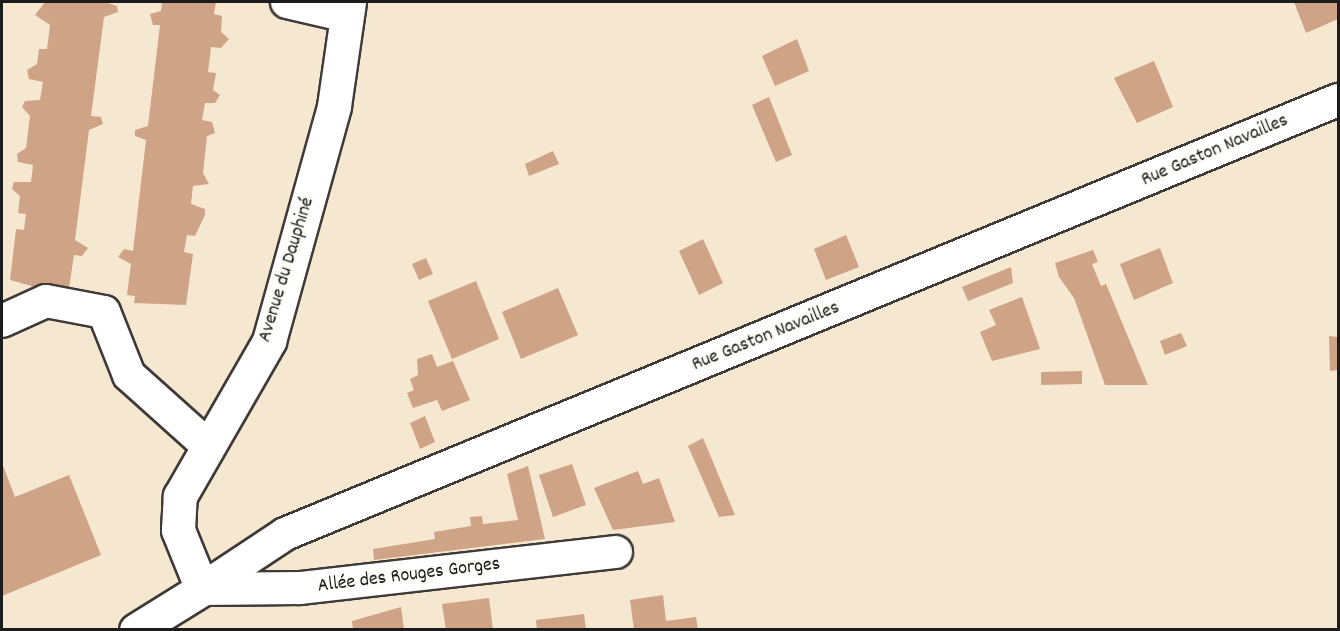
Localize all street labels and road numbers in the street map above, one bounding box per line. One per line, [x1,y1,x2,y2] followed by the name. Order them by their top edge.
[1138,109,1292,193] street label: Rue Gaston Navailles
[254,195,320,345] street label: Avenue du Dauphiné
[689,296,843,378] street label: Rue Gaston Navailles
[316,553,502,599] street label: Allée des Rouges Gorges

